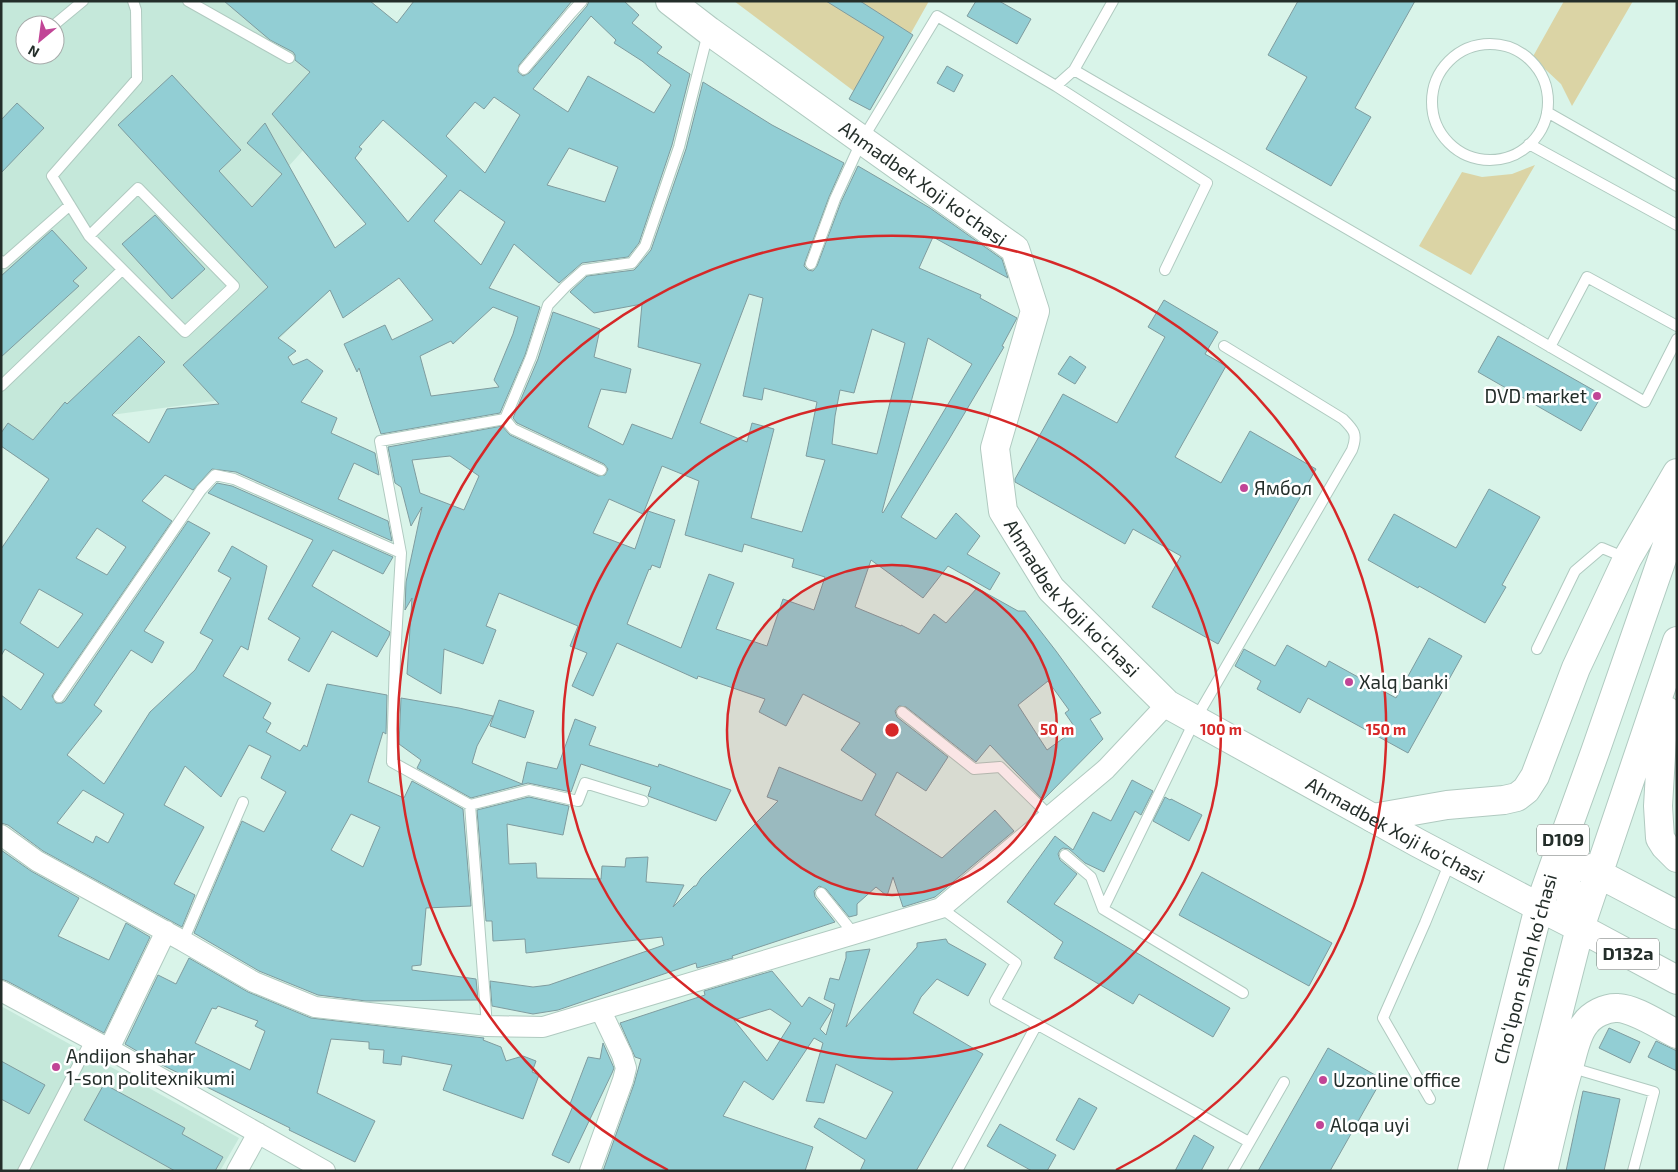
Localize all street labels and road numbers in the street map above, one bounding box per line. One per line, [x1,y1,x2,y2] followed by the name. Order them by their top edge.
[835,116,1012,251] street label: Ahmadbek Xoji ko'chasi
[1000,515,1145,681] street label: Ahmadbek Xoji ko'chasi
[1302,771,1489,887] street label: Ahmadbek Xoji ko'chasi
[1537,824,1589,856] road number: D109
[1488,871,1561,1067] street label: Choʻlpon shoh koʻchasi
[1597,939,1659,970] road number: D132a

